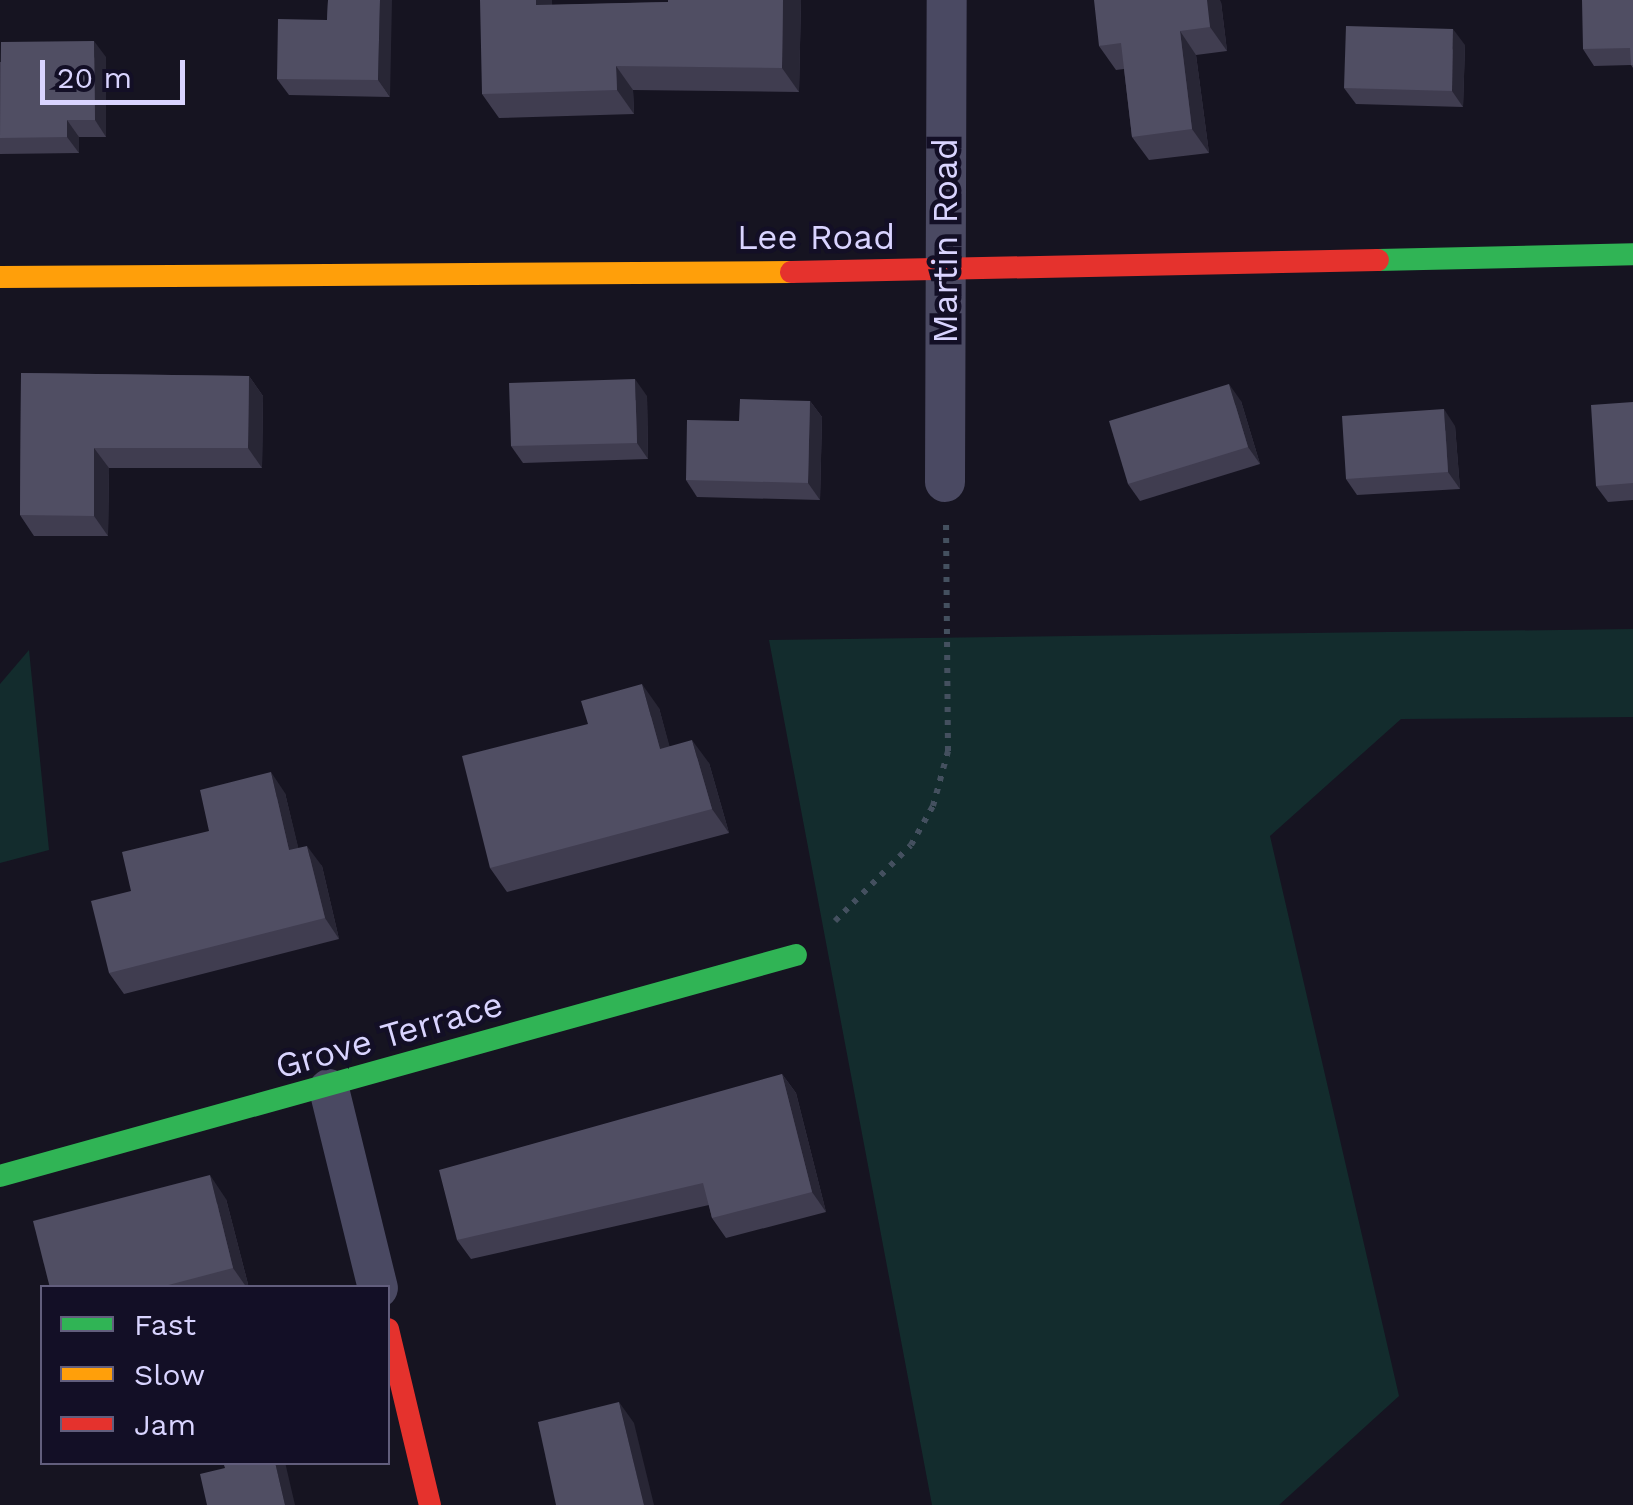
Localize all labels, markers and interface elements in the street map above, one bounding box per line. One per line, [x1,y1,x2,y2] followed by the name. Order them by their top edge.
[45,40,190,102] scale bar
[57,60,132,95] text: 20 m
[924,138,966,344] street label: Martin Road
[737,216,895,258] street label: Lee Road
[270,982,508,1088] street label: Grove Terrace
[40,1285,390,1465] legend
[134,1307,196,1342] text: Fast
[134,1357,205,1392] text: Slow
[134,1407,196,1442] text: Jam

